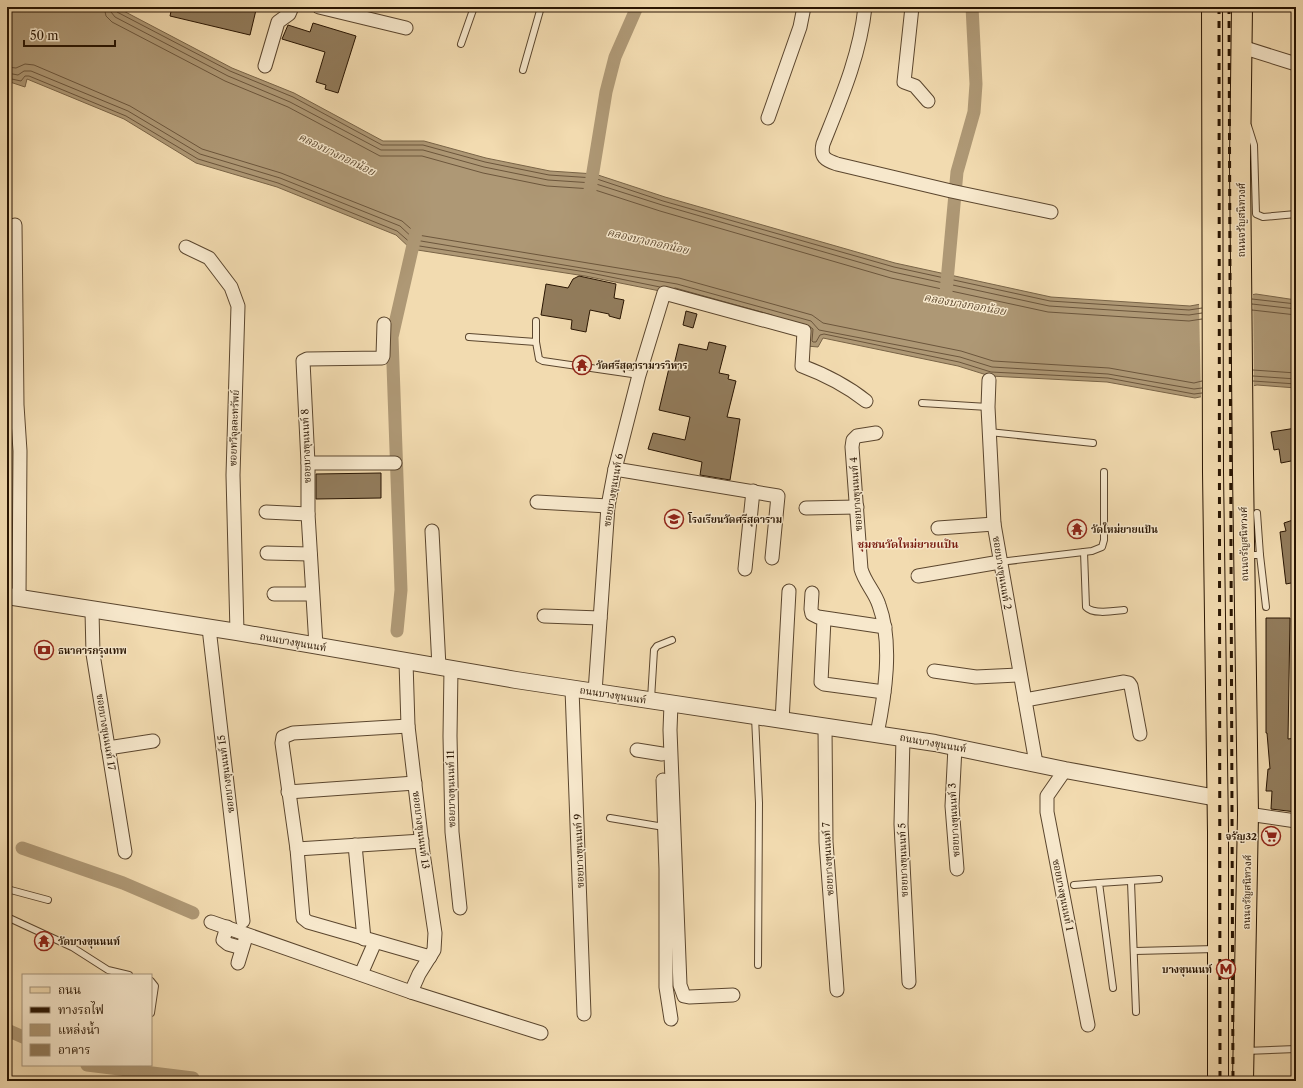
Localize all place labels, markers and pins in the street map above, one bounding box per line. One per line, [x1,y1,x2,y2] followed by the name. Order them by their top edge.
[571,354,593,376] temple icon: วัดศรีสุดารามวรวิหาร
[596,359,687,373] place label: วัดศรีสุดารามวรวิหาร
[663,508,685,530] school or university icon: โรงเรียนวัดศรีสุดาราม
[687,512,782,527] place label: โรงเรียนวัดศรีสุดาราม
[1066,518,1088,540] temple icon: วัดใหม่ยายแป้น
[1091,522,1158,536] place label: วัดใหม่ยายแป้น
[33,639,55,661] bank icon: ธนาคารกรุงเทพ
[58,644,127,658] place label: ธนาคารกรุงเทพ
[1260,825,1282,847] supermarket icon: จรัญ32
[1226,830,1257,843] place label: จรัญ32
[33,930,55,952] temple icon: วัดบางขุนนนท์
[58,935,121,949] place label: วัดบางขุนนนท์
[1215,958,1237,980] metro station icon: บางขุนนนท์
[1162,963,1213,977] place label: บางขุนนนท์

